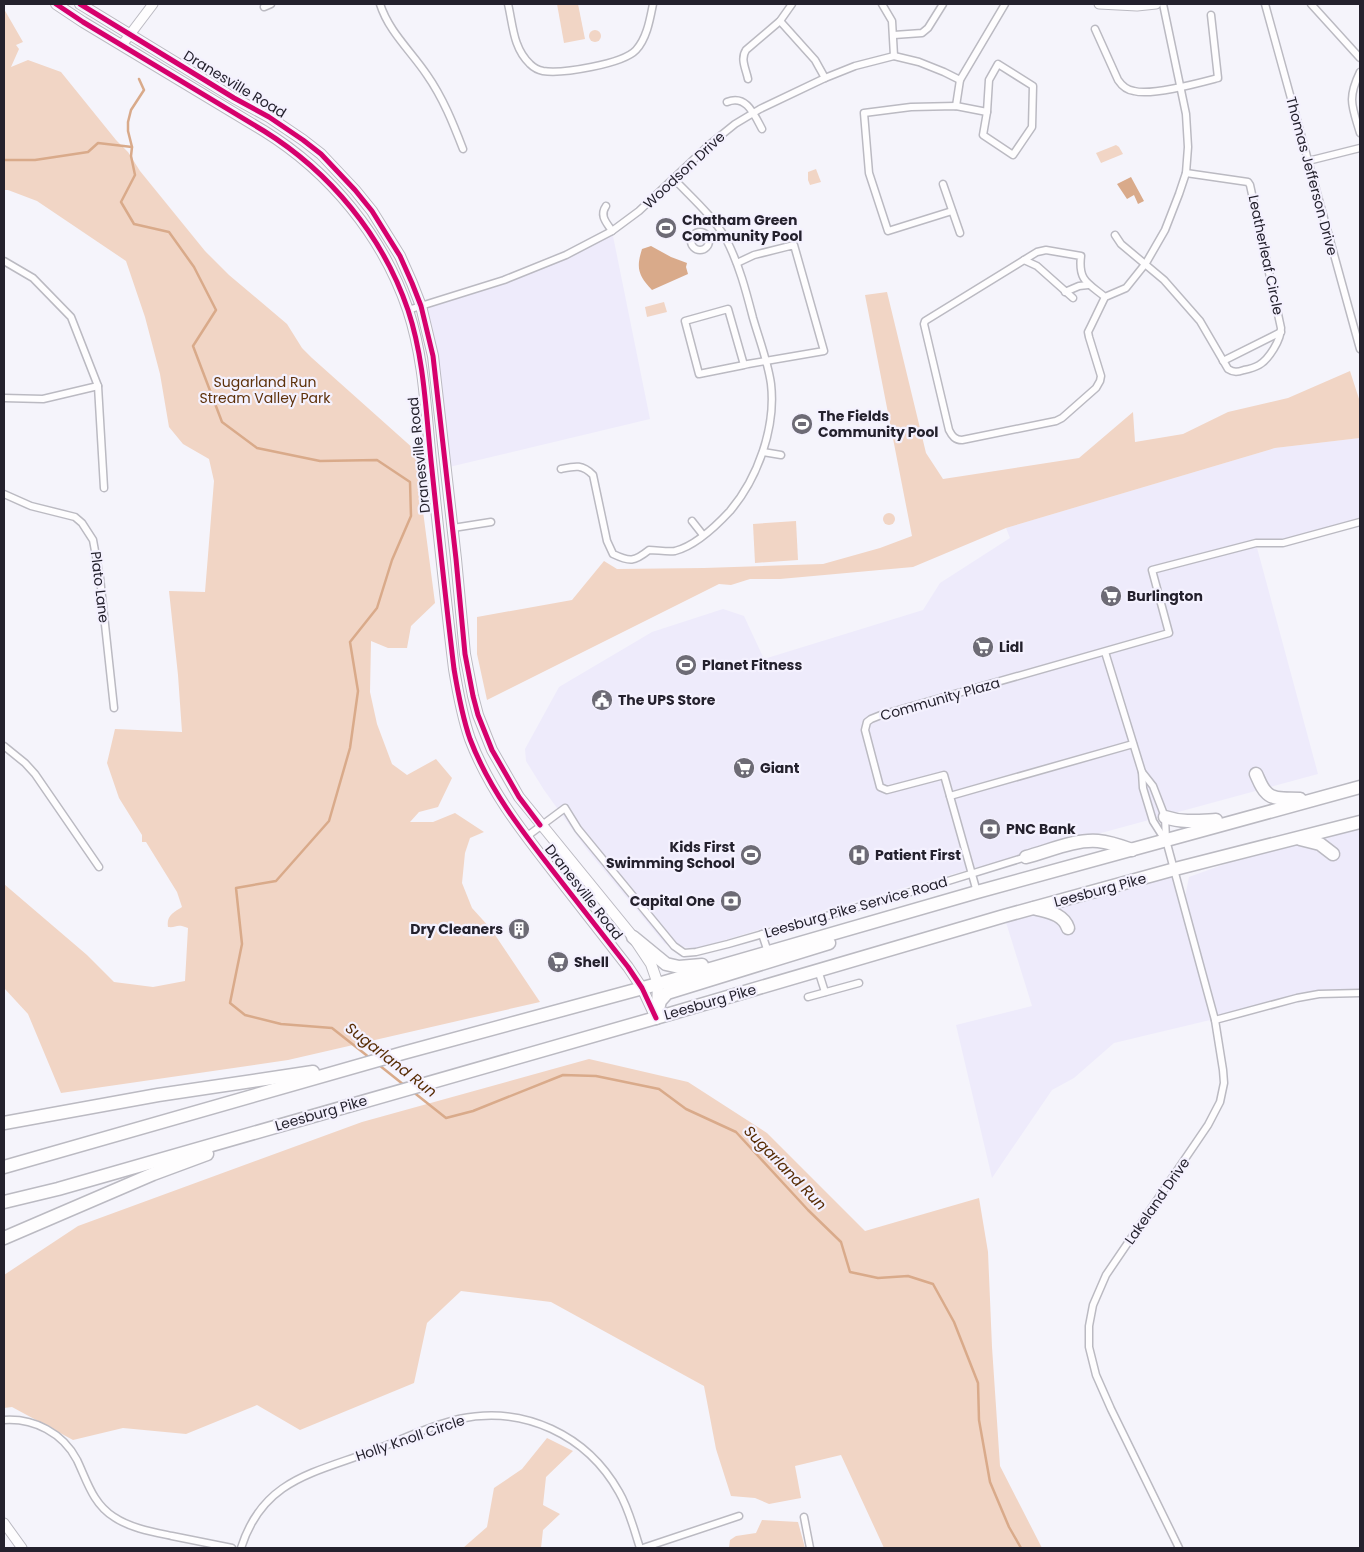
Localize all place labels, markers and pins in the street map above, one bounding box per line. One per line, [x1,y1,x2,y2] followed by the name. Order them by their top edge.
[682,210,802,246] place label: Chatham Green Community Pool
[654,216,678,240] sports icon: Chatham Green Community Pool
[818,406,938,442] place label: The Fields Community Pool
[790,412,814,436] sports icon: The Fields Community Pool
[1099,584,1123,608] supermarket icon: Burlington
[1127,586,1203,606] place label: Burlington
[971,635,995,659] supermarket icon: Lidl
[999,637,1023,657] place label: Lidl
[674,653,698,677] sports icon: Planet Fitness
[702,655,802,675] place label: Planet Fitness
[590,688,614,712] public building icon: The UPS Store
[618,690,716,710] place label: The UPS Store
[732,756,756,780] supermarket icon: Giant
[760,758,800,778] place label: Giant
[978,817,1002,841] bank icon: PNC Bank
[1006,819,1076,839] place label: PNC Bank
[606,837,735,873] place label: Kids First Swimming School
[739,843,763,867] sports icon: Kids First Swimming School
[847,843,871,867] hospital icon: Patient First
[875,845,961,865] place label: Patient First
[719,889,743,913] bank icon: Capital One
[630,891,715,911] place label: Capital One
[507,917,531,941] building icon: Dry Cleaners
[410,919,503,939] place label: Dry Cleaners
[546,950,570,974] supermarket icon: Shell
[574,952,609,972] place label: Shell

